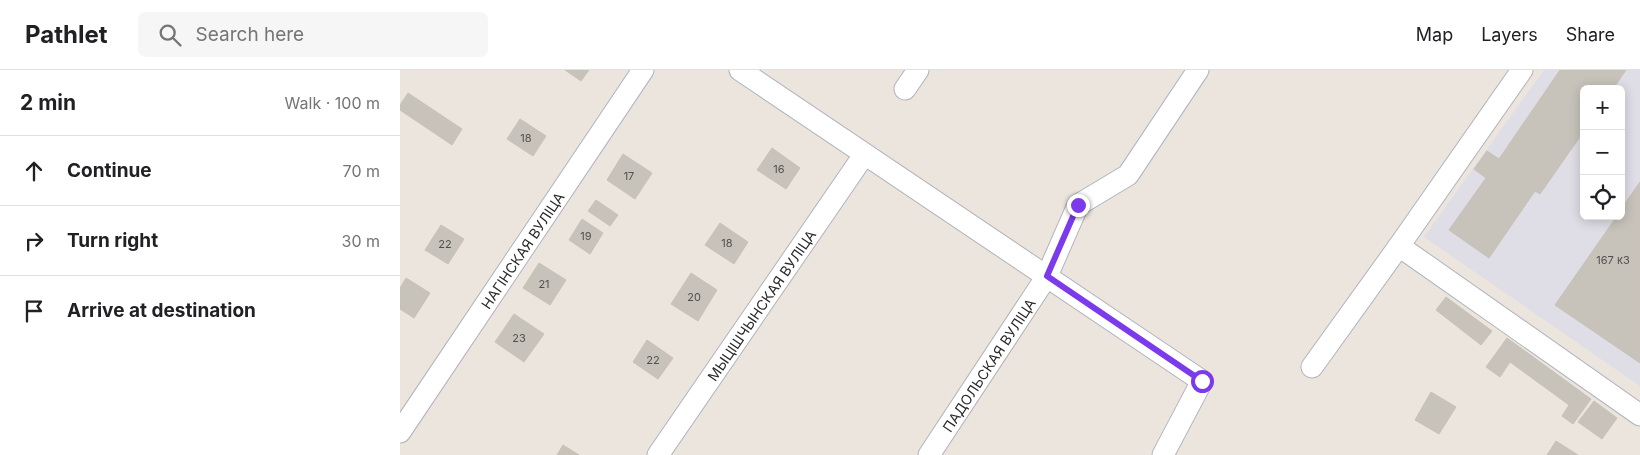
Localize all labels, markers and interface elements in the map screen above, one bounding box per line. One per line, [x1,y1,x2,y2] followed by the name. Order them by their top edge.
[138,12,488,57] search box
[25,20,108,49] text: Pathlet
[156,21,184,49] icon: search
[196,23,304,46] text: Search here
[1416,24,1453,45] text: Map
[1481,24,1538,45] text: Layers
[1566,24,1615,45] text: Share
[1580,85,1625,220] map controls
[1580,85,1625,130] button: +
[20,90,76,115] text: 2 min
[285,93,380,113] text: Walk · 100 m
[1580,130,1625,175] button: −
[520,131,532,145] house number: 18
[20,157,48,185] icon: ahead
[67,159,152,182] text: Continue
[343,161,380,181] text: 70 m
[773,162,785,176] house number: 16
[624,169,634,183] house number: 17
[1580,175,1625,220] button: locate
[477,188,567,312] street label: НАГІНСКАЯ ВУЛІЦА
[1067,194,1090,217] route end
[703,226,819,384] street label: МЫЦІШЧЫНСКАЯ ВУЛІЦА
[20,227,48,255] icon: right
[67,229,158,252] text: Turn right
[580,229,592,243] house number: 19
[342,231,380,251] text: 30 m
[721,236,733,250] house number: 18
[438,237,452,251] house number: 22
[1596,253,1630,267] house number: 167 к3
[538,277,550,291] house number: 21
[687,290,701,304] house number: 20
[938,295,1039,435] street label: ПАДОЛЬСКАЯ ВУЛІЦА
[20,297,48,325] icon: arrive
[67,299,256,322] text: Arrive at destination
[512,331,526,345] house number: 23
[646,353,660,367] house number: 22
[1191,370,1214,393] route start

